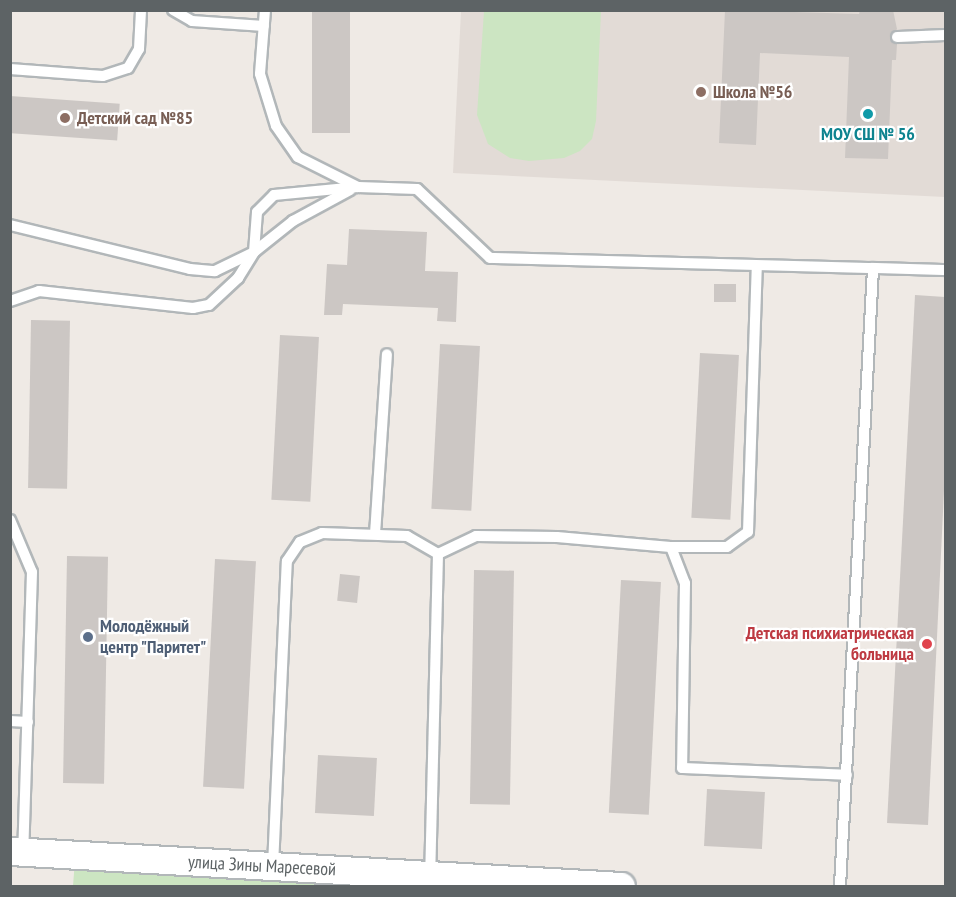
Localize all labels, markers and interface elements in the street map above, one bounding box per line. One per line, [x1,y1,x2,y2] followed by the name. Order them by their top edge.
[713,81,792,103] place label: Школа №56
[694,85,708,99] marker: Школа №56
[77,107,193,129] place label: Детский сад №85
[861,107,875,121] marker: МОУ СШ № 56
[58,111,72,125] marker: Детский сад №85
[821,123,915,145] place label: МОУ СШ № 56
[100,616,208,658] place label: Молодёжный центр "Паритет"
[746,623,914,666] place label: Детская психиатрическая больница
[81,630,95,644] marker: Молодёжный центр "Паритет"
[918,635,936,653] marker: Детская психиатрическая больница
[188,851,336,881] street label: улица Зины Маресевой

